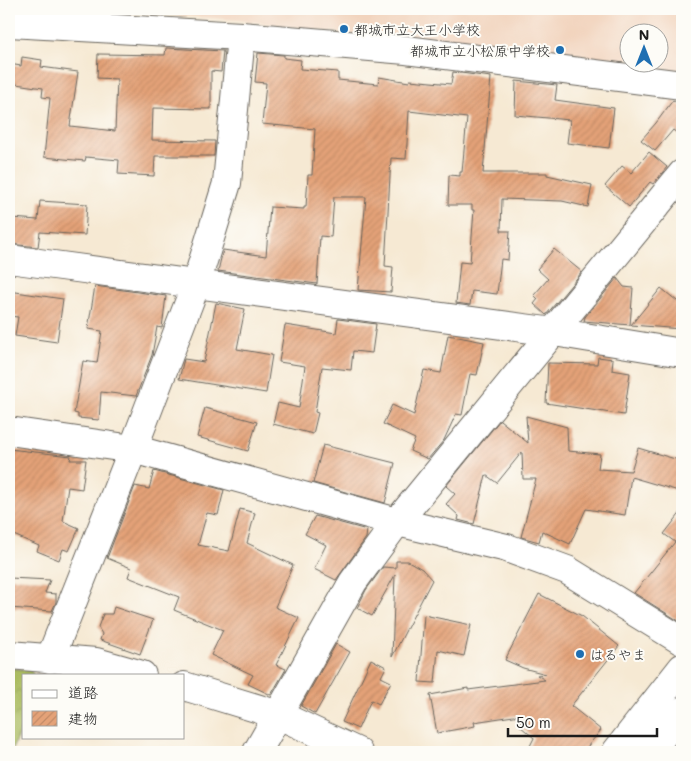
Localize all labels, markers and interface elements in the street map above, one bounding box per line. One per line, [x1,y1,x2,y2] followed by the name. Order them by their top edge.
[354,20,480,39] place label: 都城市立大王小学校
[618,22,668,72] north arrow
[338,23,350,35] marker: 都城市立大王小学校
[639,25,649,44] text: N
[410,41,550,60] place label: 都城市立小松原中学校
[554,44,566,56] marker: 都城市立小松原中学校
[590,645,646,664] place label: はるやま
[574,648,586,660] marker: はるやま
[22,674,185,738] legend
[68,682,98,702] text: 道路
[508,706,657,738] scale bar
[68,708,98,728] text: 建物
[516,712,551,732] text: 50 m

